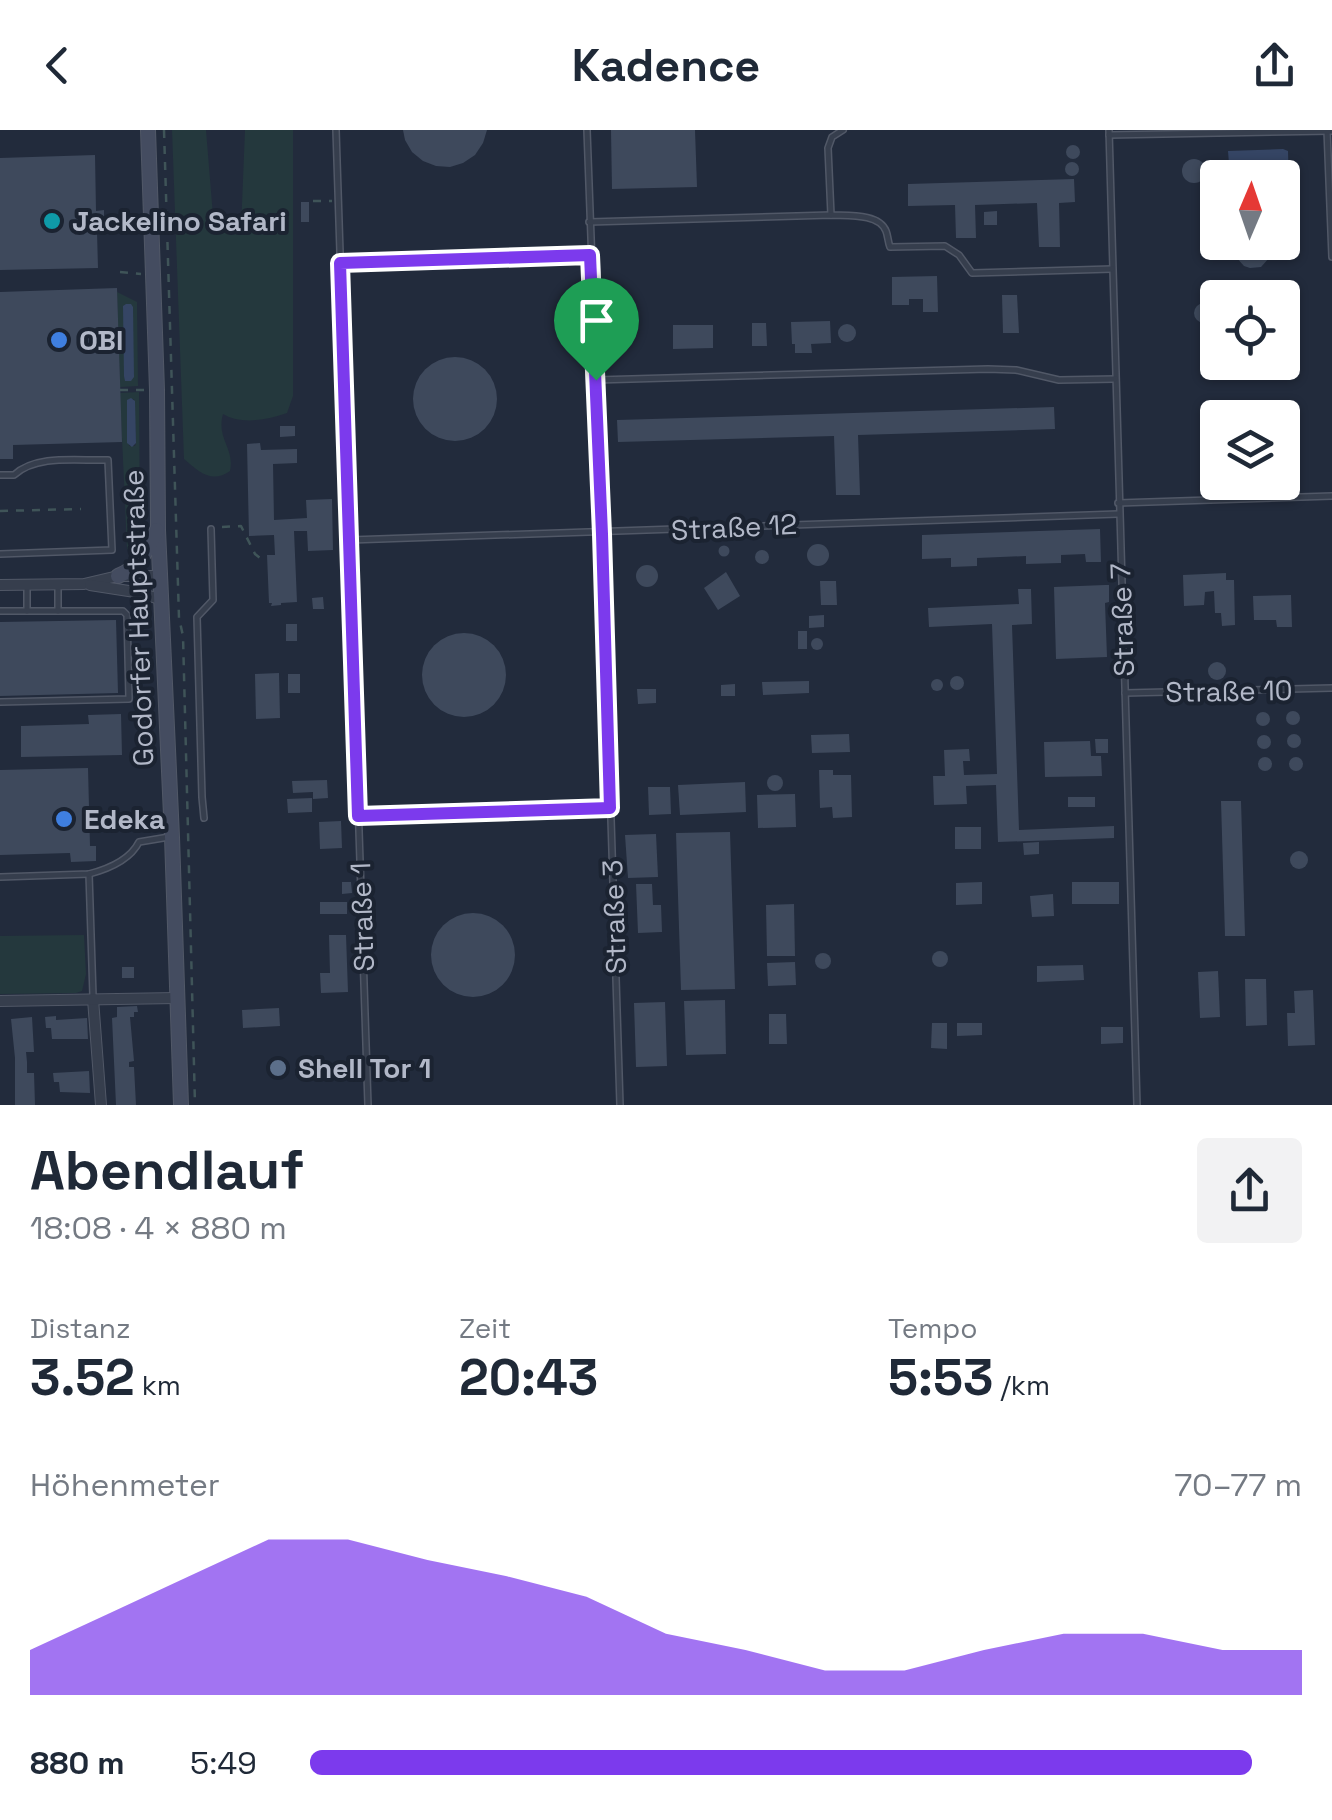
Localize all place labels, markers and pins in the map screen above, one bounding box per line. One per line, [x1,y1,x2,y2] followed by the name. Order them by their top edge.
[72,203,287,239] place label: Jackelino Safari
[41,210,63,232] marker: Jackelino Safari
[554,278,639,381] pin
[79,322,123,358] place label: OBI
[48,329,70,351] marker: OBI
[84,801,165,837] place label: Edeka
[53,808,75,830] marker: Edeka
[298,1050,431,1086] place label: Shell Tor 1
[267,1057,289,1079] marker: Shell Tor 1

